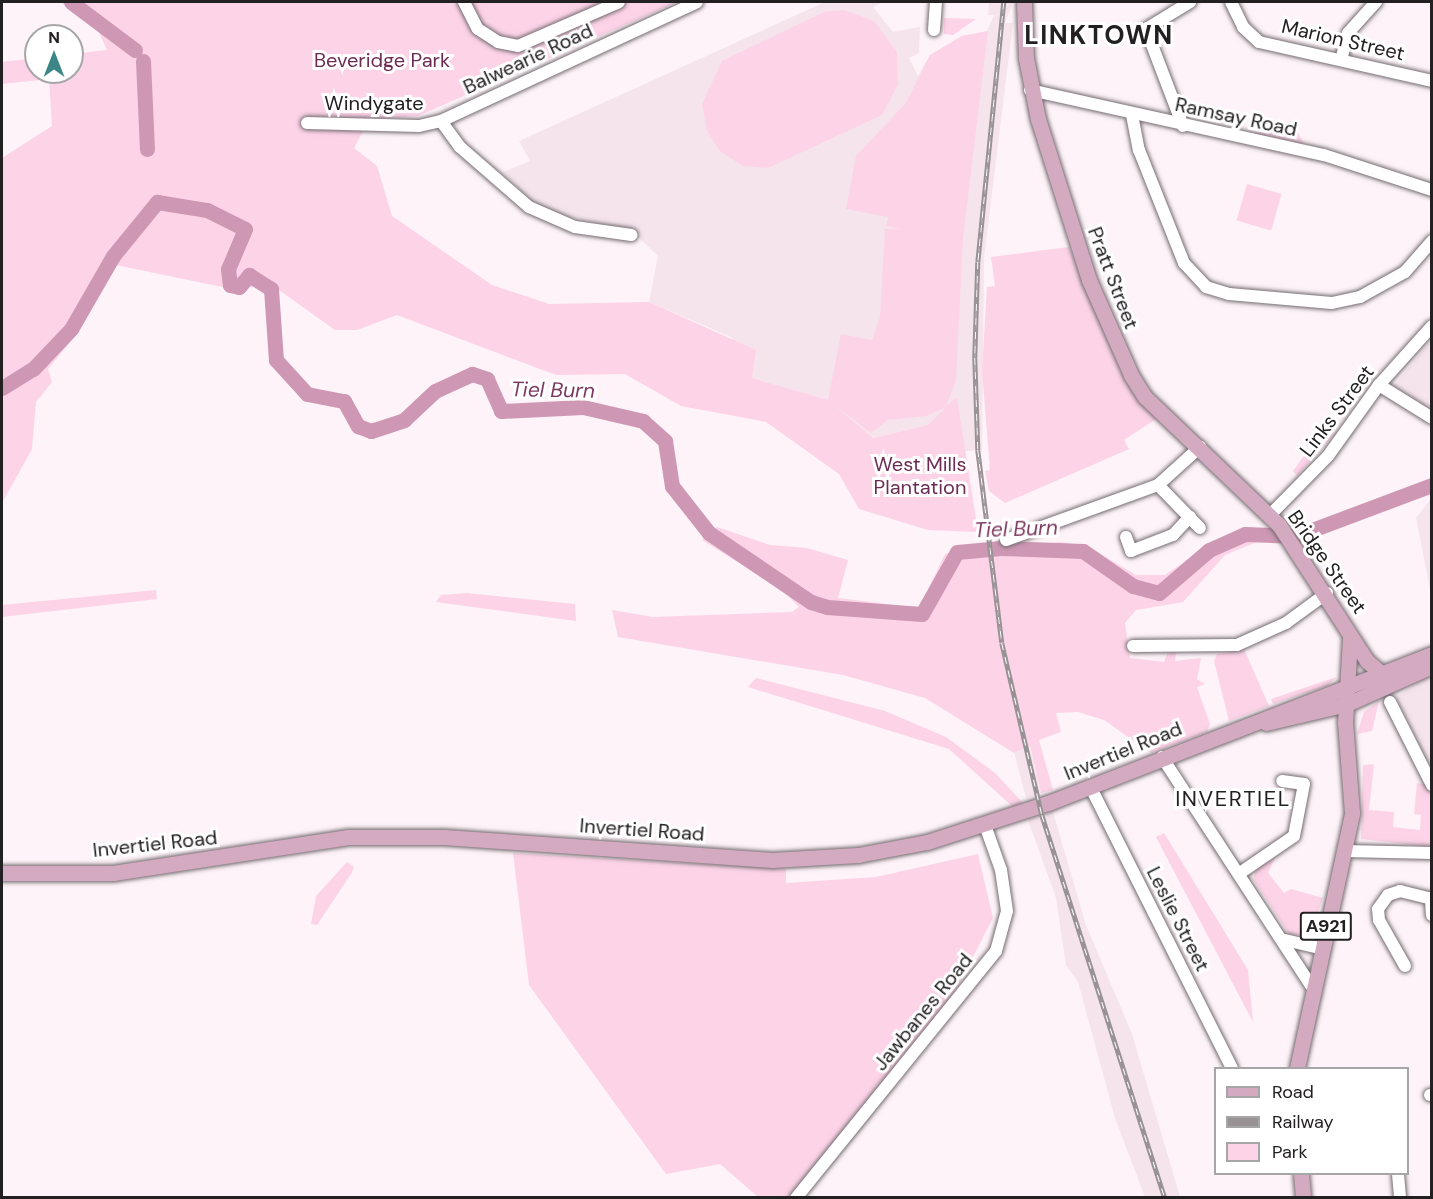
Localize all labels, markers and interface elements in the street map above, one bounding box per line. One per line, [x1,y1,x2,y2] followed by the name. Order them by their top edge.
[1279,14,1407,66] street label: Marion Street
[460,19,596,99] street label: Balwearie Road
[1024,20,1174,52] district label: LINKTOWN
[24,24,84,84] north arrow
[48,27,60,48] text: N
[314,48,450,72] park label: Beveridge Park
[324,91,424,115] street label: Windygate
[1173,92,1299,142] street label: Ramsay Road
[1083,224,1143,332] street label: Pratt Street
[1295,361,1379,461] street label: Links Street
[511,377,595,403] water label: Tiel Burn
[873,453,967,500] park label: West Mills Plantation
[1282,506,1372,618] street label: Bridge Street
[974,515,1058,543] water label: Tiel Burn
[1061,716,1185,786] street label: Invertiel Road
[1175,786,1291,812] district label: INVERTIEL
[579,814,705,846] street label: Invertiel Road
[92,826,218,862] street label: Invertiel Road
[1141,863,1215,975] street label: Leslie Street
[1299,911,1353,941] road number: A921
[868,948,978,1076] street label: Jawbanes Road
[1214,1067,1409,1175] legend
[1272,1080,1314,1104] text: Road
[1272,1110,1334,1134] text: Railway
[1272,1140,1308,1164] text: Park

